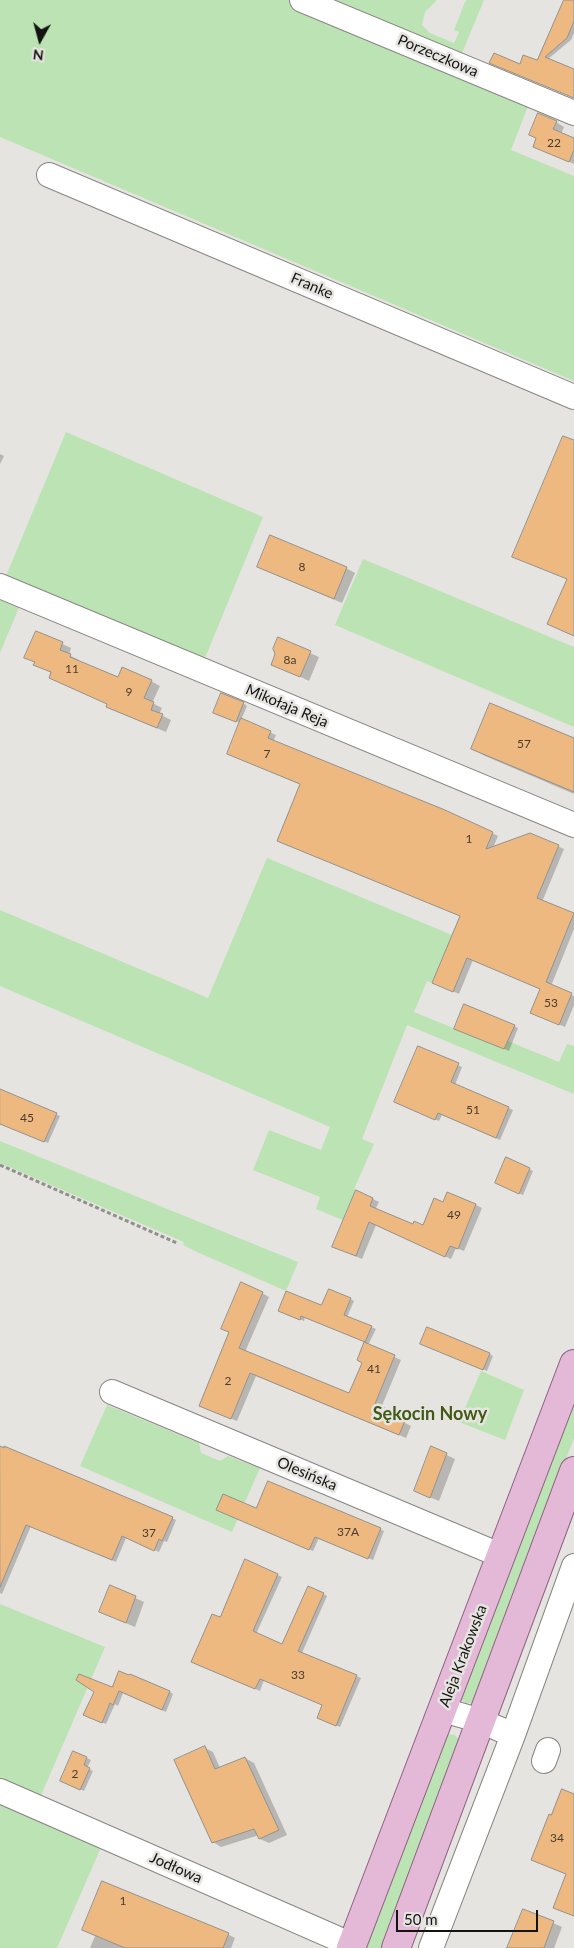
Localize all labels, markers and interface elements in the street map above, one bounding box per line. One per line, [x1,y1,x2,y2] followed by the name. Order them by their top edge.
[15,15,65,65] north arrow
[395,31,481,81] street label: Porzeczkowa
[32,46,45,64] text: N
[547,136,561,150] house number: 22
[288,269,336,303] street label: Franke
[299,560,305,574] house number: 8
[284,653,296,667] house number: 8a
[65,662,79,676] house number: 11
[243,681,331,731] street label: Mikołaja Reja
[126,685,132,699] house number: 9
[517,737,531,751] house number: 57
[264,747,270,761] house number: 7
[466,832,472,846] house number: 1
[544,996,558,1010] house number: 53
[466,1103,480,1117] house number: 51
[20,1111,34,1125] house number: 45
[447,1208,461,1222] house number: 49
[367,1362,381,1376] house number: 41
[225,1374,231,1388] house number: 2
[373,1403,487,1425] district label: Sękocin Nowy
[274,1453,340,1495] street label: Olesińska
[337,1525,359,1539] house number: 37A
[142,1526,156,1540] house number: 37
[435,1602,491,1710] street label: Aleja Krakowska
[291,1668,305,1682] house number: 33
[72,1767,78,1781] house number: 2
[550,1831,564,1845] house number: 34
[147,1849,205,1887] street label: Jodłowa
[120,1894,126,1908] house number: 1
[399,1900,542,1932] scale bar
[404,1910,438,1928] text: 50 m

